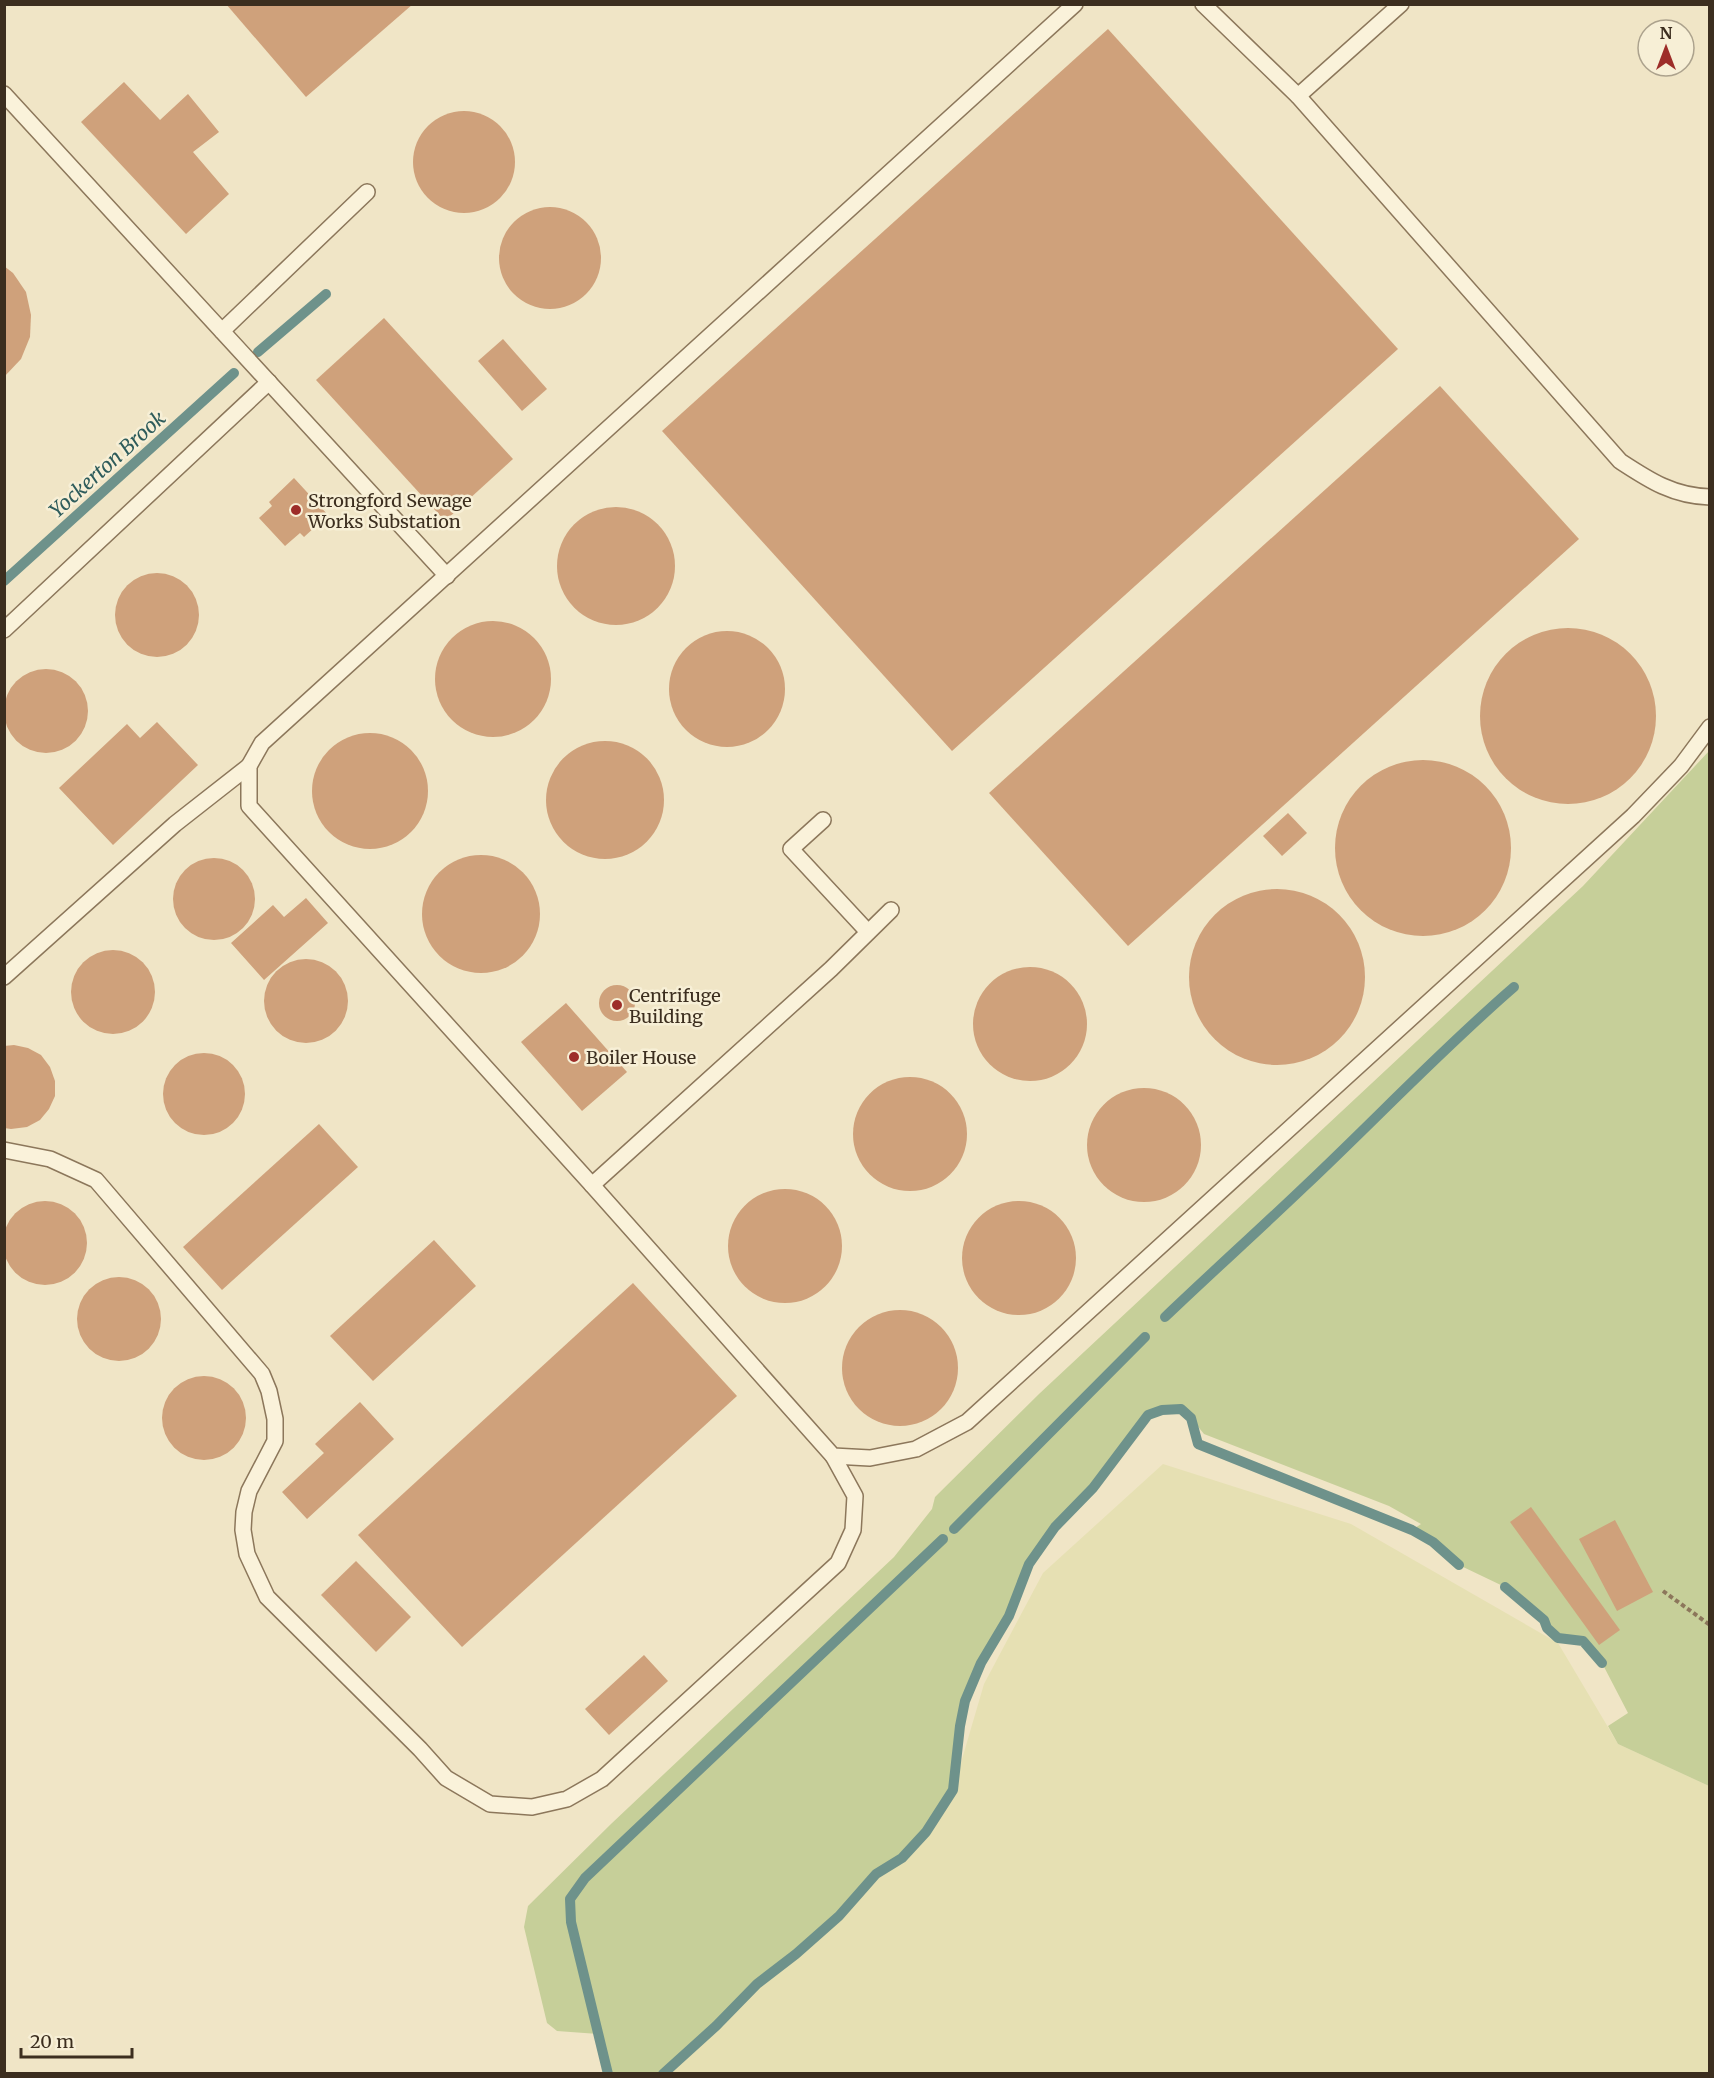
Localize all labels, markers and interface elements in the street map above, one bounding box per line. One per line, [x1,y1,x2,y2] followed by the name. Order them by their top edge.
[1636,18,1696,78] north arrow
[1660,23,1673,43] text: N
[44,405,170,523] water label: Yockerton Brook
[307,489,472,533] place label: Strongford Sewage Works Substation
[289,503,303,517] marker: Strongford Sewage Works Substation
[629,984,721,1028] place label: Centrifuge Building
[610,998,624,1012] marker: Centrifuge Building
[586,1046,696,1069] place label: Boiler House
[567,1050,581,1064] marker: Boiler House
[21,2021,132,2059] scale bar
[30,2030,74,2053] text: 20 m

